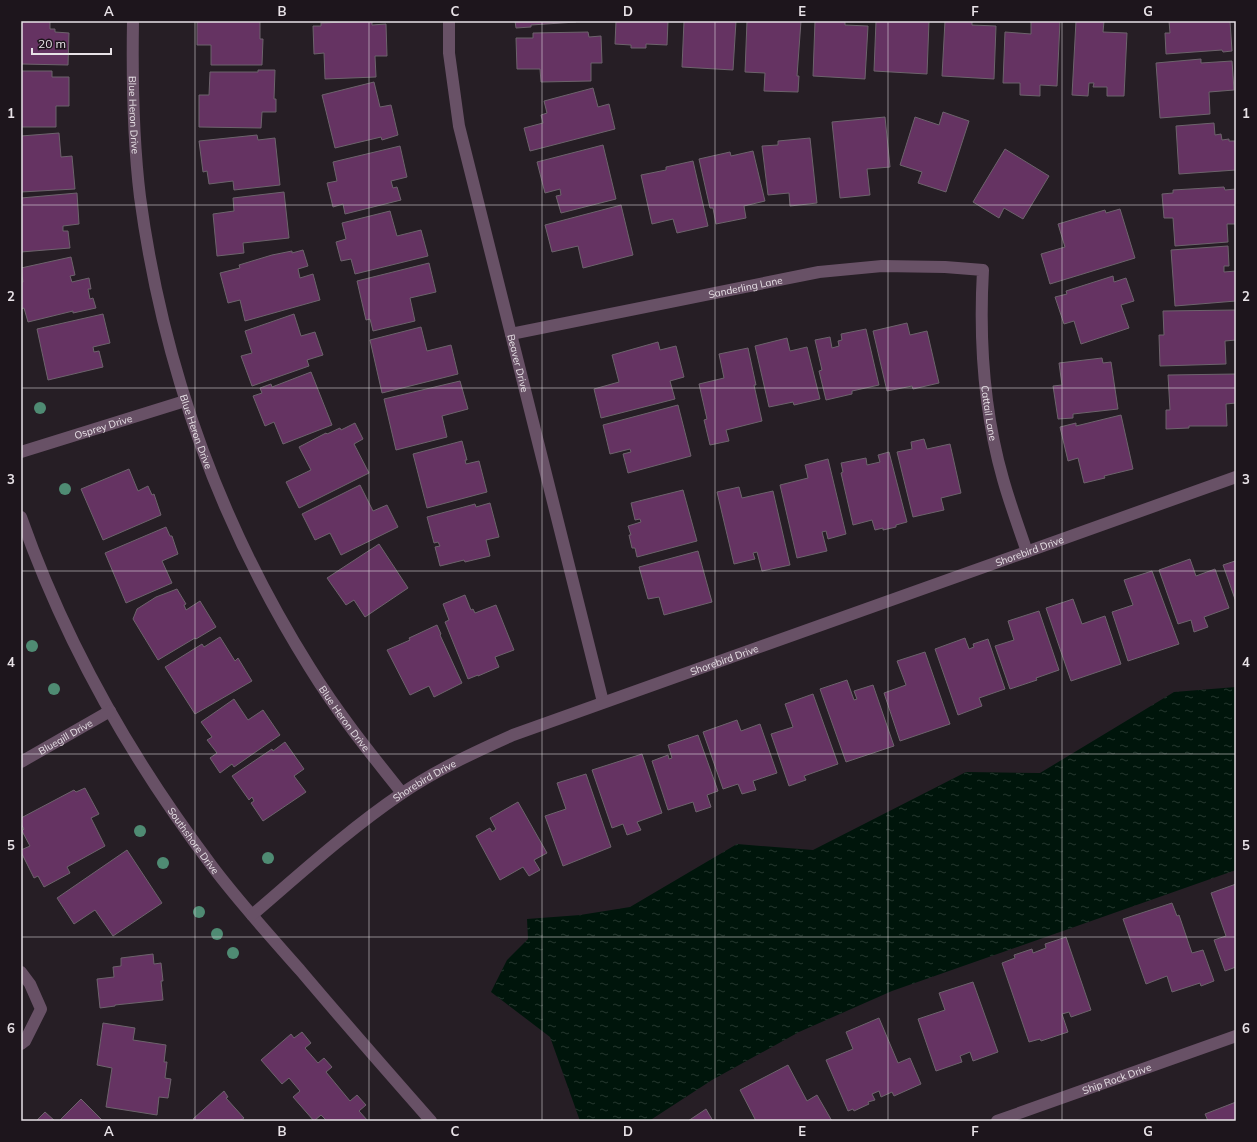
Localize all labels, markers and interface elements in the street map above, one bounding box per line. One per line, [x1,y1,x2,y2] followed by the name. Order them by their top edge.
[104,3,114,19] text: A
[278,3,287,19] text: B
[451,3,460,19] text: C
[623,3,633,19] text: D
[798,3,806,19] text: E
[971,3,979,19] text: F
[1143,3,1153,19] text: G
[32,30,111,56] scale bar
[38,36,66,51] text: 20 m
[126,76,142,155] street label: Blue Heron Drive
[7,105,15,121] text: 1
[1242,105,1250,121] text: 1
[707,274,784,301] street label: Sanderling Lane
[7,288,15,304] text: 2
[1242,288,1250,304] text: 2
[504,333,531,394] street label: Beaver Drive
[978,385,1000,442] street label: Cattail Lane
[177,393,215,471] street label: Blue Heron Drive
[73,412,134,442] street label: Osprey Drive
[7,471,15,487] text: 3
[1242,471,1250,487] text: 3
[994,533,1065,569] street label: Shorebird Drive
[688,642,760,678] street label: Shorebird Drive
[7,654,15,670] text: 4
[1242,654,1250,670] text: 4
[316,683,373,754] street label: Blue Heron Drive
[36,716,95,758] street label: Bluegill Drive
[390,757,458,805] street label: Shorebird Drive
[165,805,222,877] street label: Southshore Drive
[7,837,15,853] text: 5
[1242,837,1250,853] text: 5
[7,1020,15,1036] text: 6
[1242,1020,1250,1036] text: 6
[1080,1061,1153,1097] street label: Ship Rock Drive
[104,1123,114,1139] text: A
[278,1123,287,1139] text: B
[451,1123,460,1139] text: C
[623,1123,633,1139] text: D
[798,1123,806,1139] text: E
[971,1123,979,1139] text: F
[1143,1123,1153,1139] text: G

